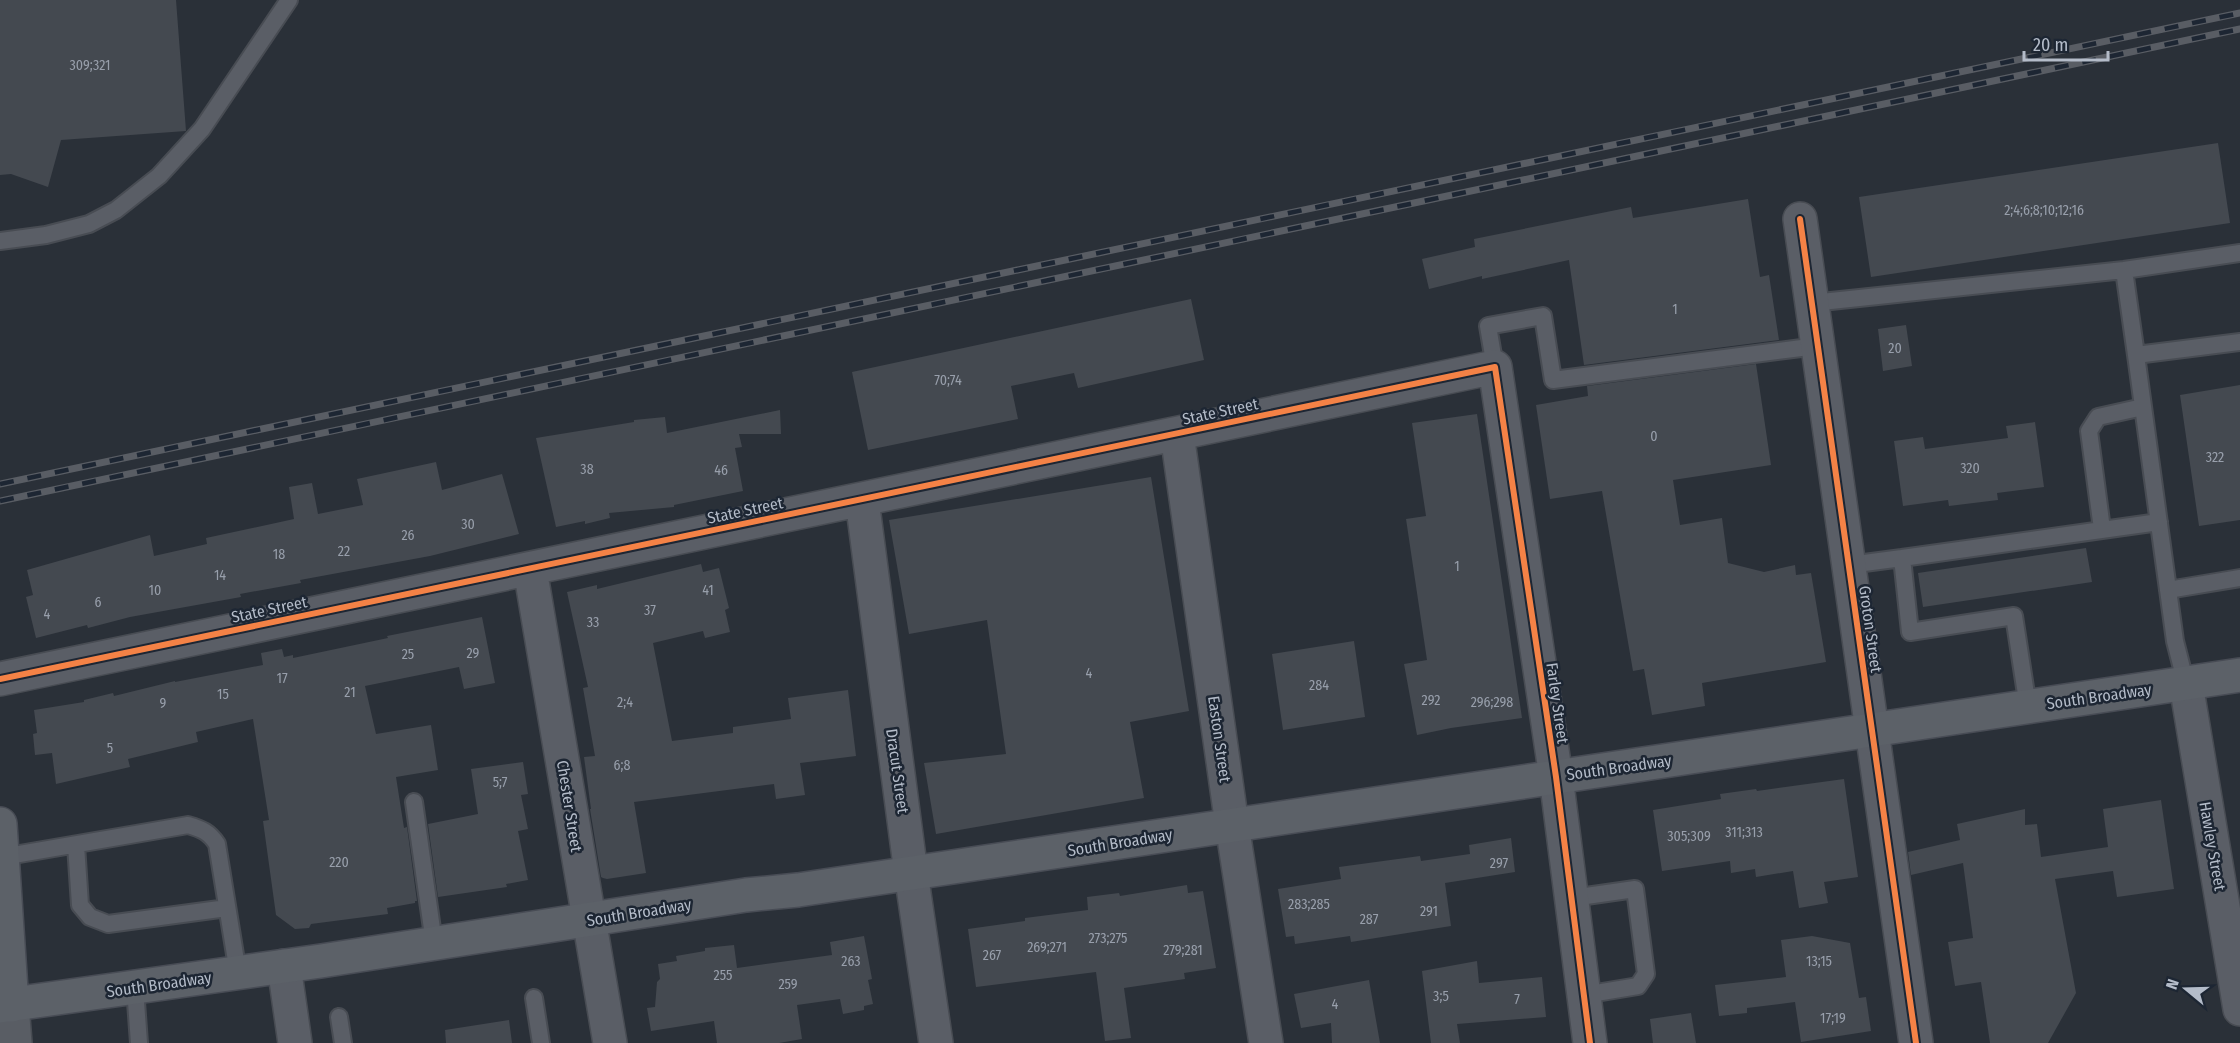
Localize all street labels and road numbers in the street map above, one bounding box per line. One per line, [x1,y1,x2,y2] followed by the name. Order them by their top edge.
[1181,394,1260,429] street label: State Street
[706,493,785,528] street label: State Street
[1855,584,1886,675] street label: Groton Street
[230,592,309,627] street label: State Street
[1542,661,1573,746] street label: Farley Street
[2045,680,2154,713] street label: South Broadway
[1204,695,1235,784] street label: Easton Street
[882,727,913,816] street label: Dracut Street
[1565,751,1674,784] street label: South Broadway
[553,759,586,854] street label: Chester Street
[2195,800,2230,893] street label: Hawley Street
[1066,825,1175,860] street label: South Broadway
[585,895,694,930] street label: South Broadway
[105,968,214,1001] street label: South Broadway

